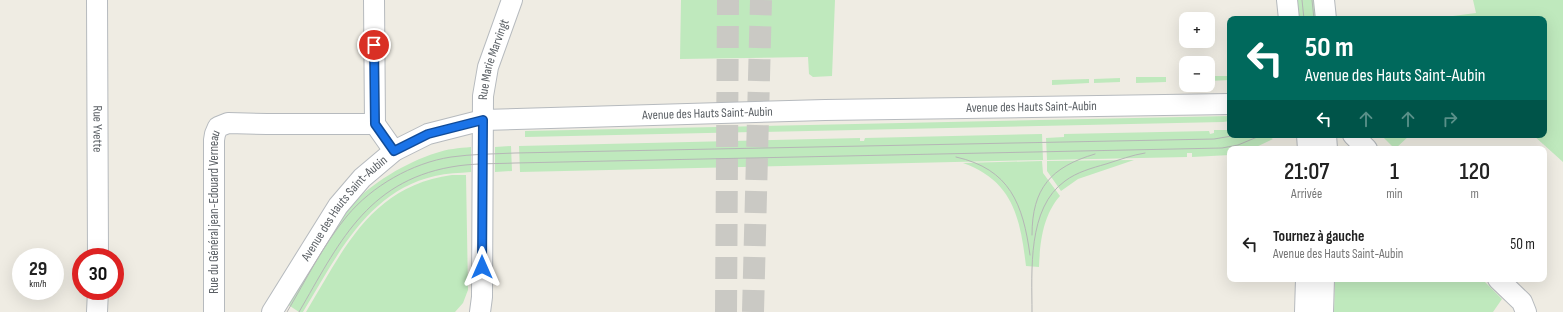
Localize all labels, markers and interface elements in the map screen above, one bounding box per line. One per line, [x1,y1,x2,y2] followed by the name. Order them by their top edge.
[1179,12,1215,92] map controls
[1179,12,1215,48] button: +
[475,17,513,100] street label: Rue Marie Marvingt
[357,28,391,62] pin
[1305,31,1354,64] text: 50 m
[1239,32,1291,84] icon: left
[363,34,385,56] icon: arrive
[1179,56,1215,92] button: −
[1305,65,1486,86] text: Avenue des Hauts Saint-Aubin
[965,98,1097,116] street label: Avenue des Hauts Saint-Aubin
[641,104,773,123] street label: Avenue des Hauts Saint-Aubin
[89,105,106,153] street label: Rue Yvette
[1313,108,1335,130] icon: left
[1355,108,1377,130] icon: ahead
[1397,108,1419,130] icon: ahead
[1439,108,1461,130] icon: right
[206,127,224,294] street label: Rue du Général jean-Edouard Verneau
[297,152,391,265] street label: Avenue des Hauts Saint-Aubin
[1284,157,1329,186] text: 21:07
[1390,157,1399,186] text: 1
[1459,157,1490,186] text: 120
[1291,186,1322,202] text: Arrivée
[1386,186,1403,202] text: min
[1471,186,1479,202] text: m
[1273,227,1364,246] text: Tournez à gauche
[1239,233,1261,255] icon: left
[1510,235,1535,254] text: 50 m
[461,246,503,288] position arrow
[1273,246,1403,262] text: Avenue des Hauts Saint-Aubin
[72,248,124,300] speed limit sign: 30
[29,257,47,281] text: 29
[29,278,47,290] text: km/h

